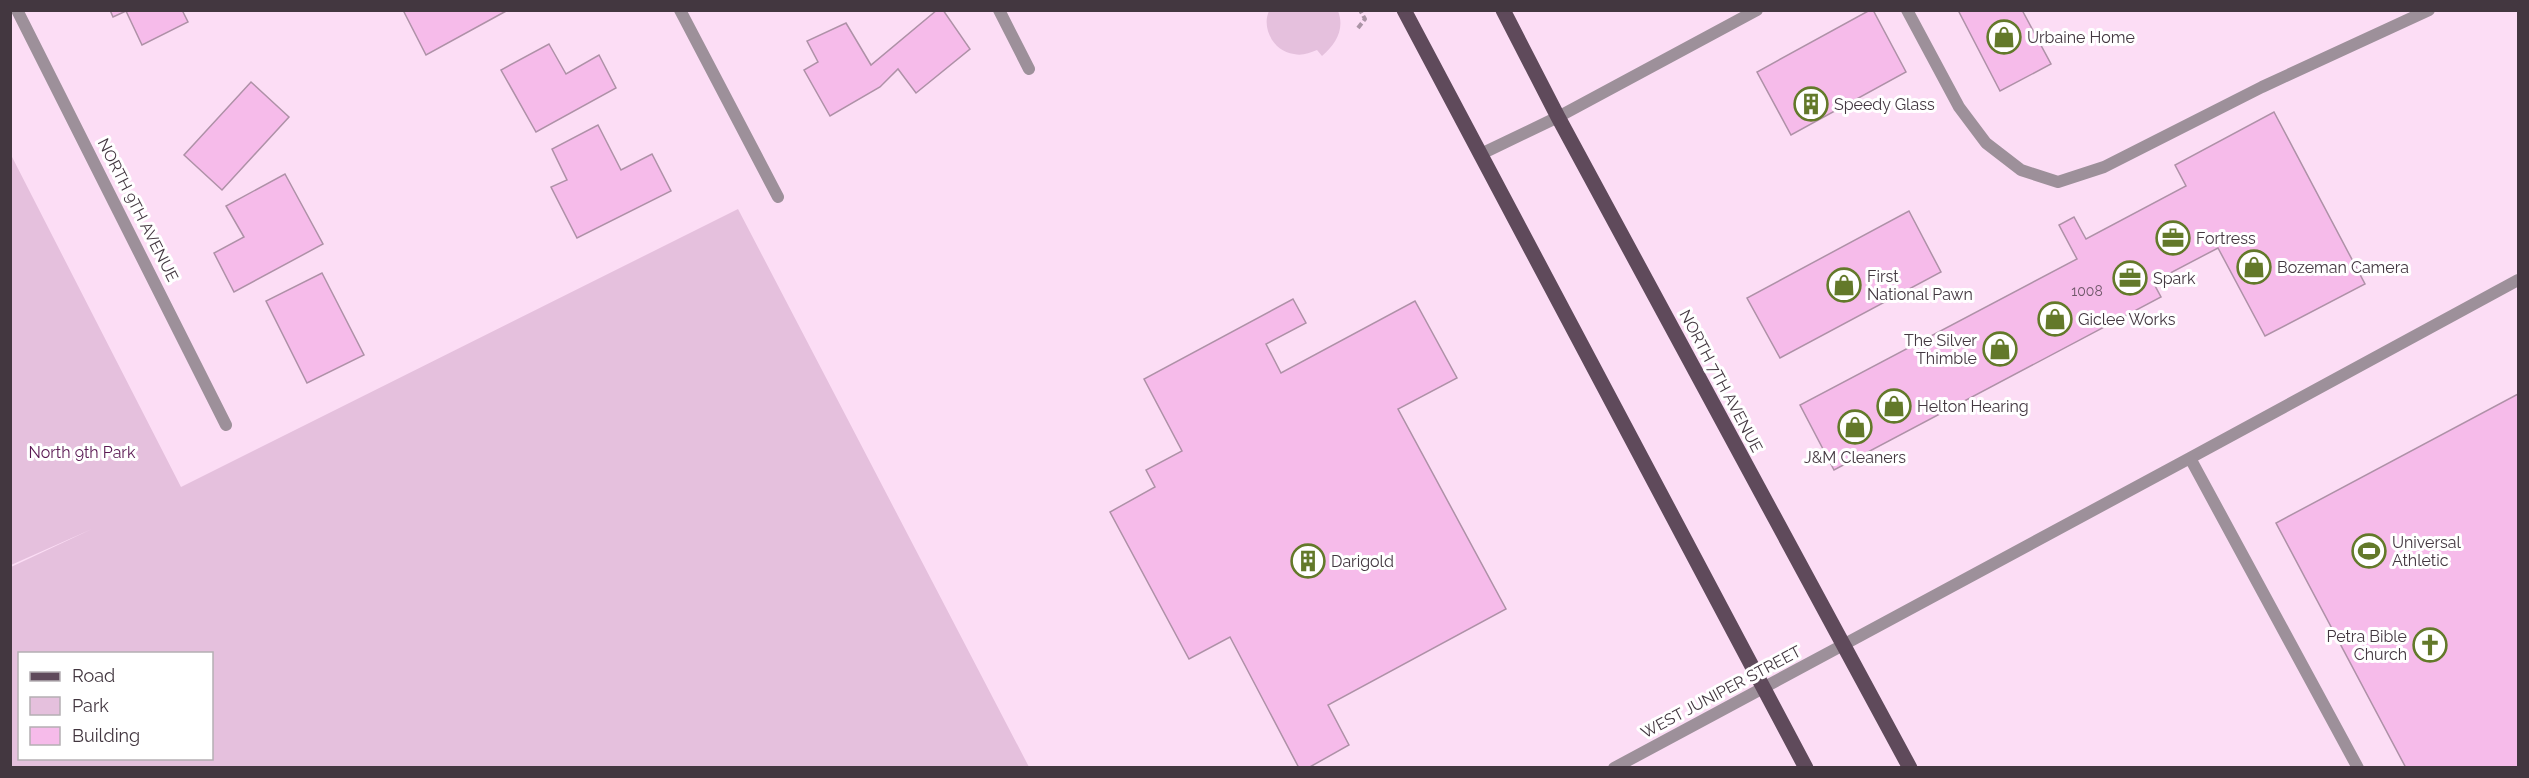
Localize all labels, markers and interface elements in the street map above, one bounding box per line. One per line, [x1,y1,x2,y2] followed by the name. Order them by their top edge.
[1986,19,2022,55] shop icon: Urbaine Home
[2027,28,2135,47] place label: Urbaine Home
[1793,86,1829,122] building icon: Speedy Glass
[1834,95,1935,114] place label: Speedy Glass
[94,135,183,285] street label: NORTH 9TH AVENUE
[2155,220,2191,256] office icon: Fortress
[2196,229,2256,248] place label: Fortress
[2236,249,2272,285] shop icon: Bozeman Camera
[2277,258,2409,277] place label: Bozeman Camera
[2112,260,2148,296] office icon: Spark
[1826,267,1862,303] shop icon: First National Pawn
[1867,267,1973,304] place label: First National Pawn
[2153,269,2196,288] place label: Spark
[2071,283,2103,299] house number: 1008
[2037,301,2073,337] shop icon: Giclee Works
[1675,307,1767,456] street label: NORTH 7TH AVENUE
[2078,310,2176,329] place label: Giclee Works
[1904,331,1977,368] place label: The Silver Thimble
[1982,331,2018,367] shop icon: The Silver Thimble
[1876,388,1912,424] shop icon: Helton Hearing
[1917,397,2029,416] place label: Helton Hearing
[1837,409,1873,445] shop icon: J&M Cleaners
[29,443,136,462] park label: North 9th Park
[1804,448,1906,467] place label: J&M Cleaners
[2351,533,2387,569] sports icon: Universal Athletic
[2392,533,2462,570] place label: Universal Athletic
[1290,543,1326,579] building icon: Darigold
[1331,552,1394,571] place label: Darigold
[2326,627,2407,664] place label: Petra Bible Church
[2412,627,2448,663] church icon: Petra Bible Church
[1638,642,1804,742] street label: WEST JUNIPER STREET
[18,652,213,760] legend
[72,665,115,686] text: Road
[72,695,109,716] text: Park
[72,725,140,746] text: Building

